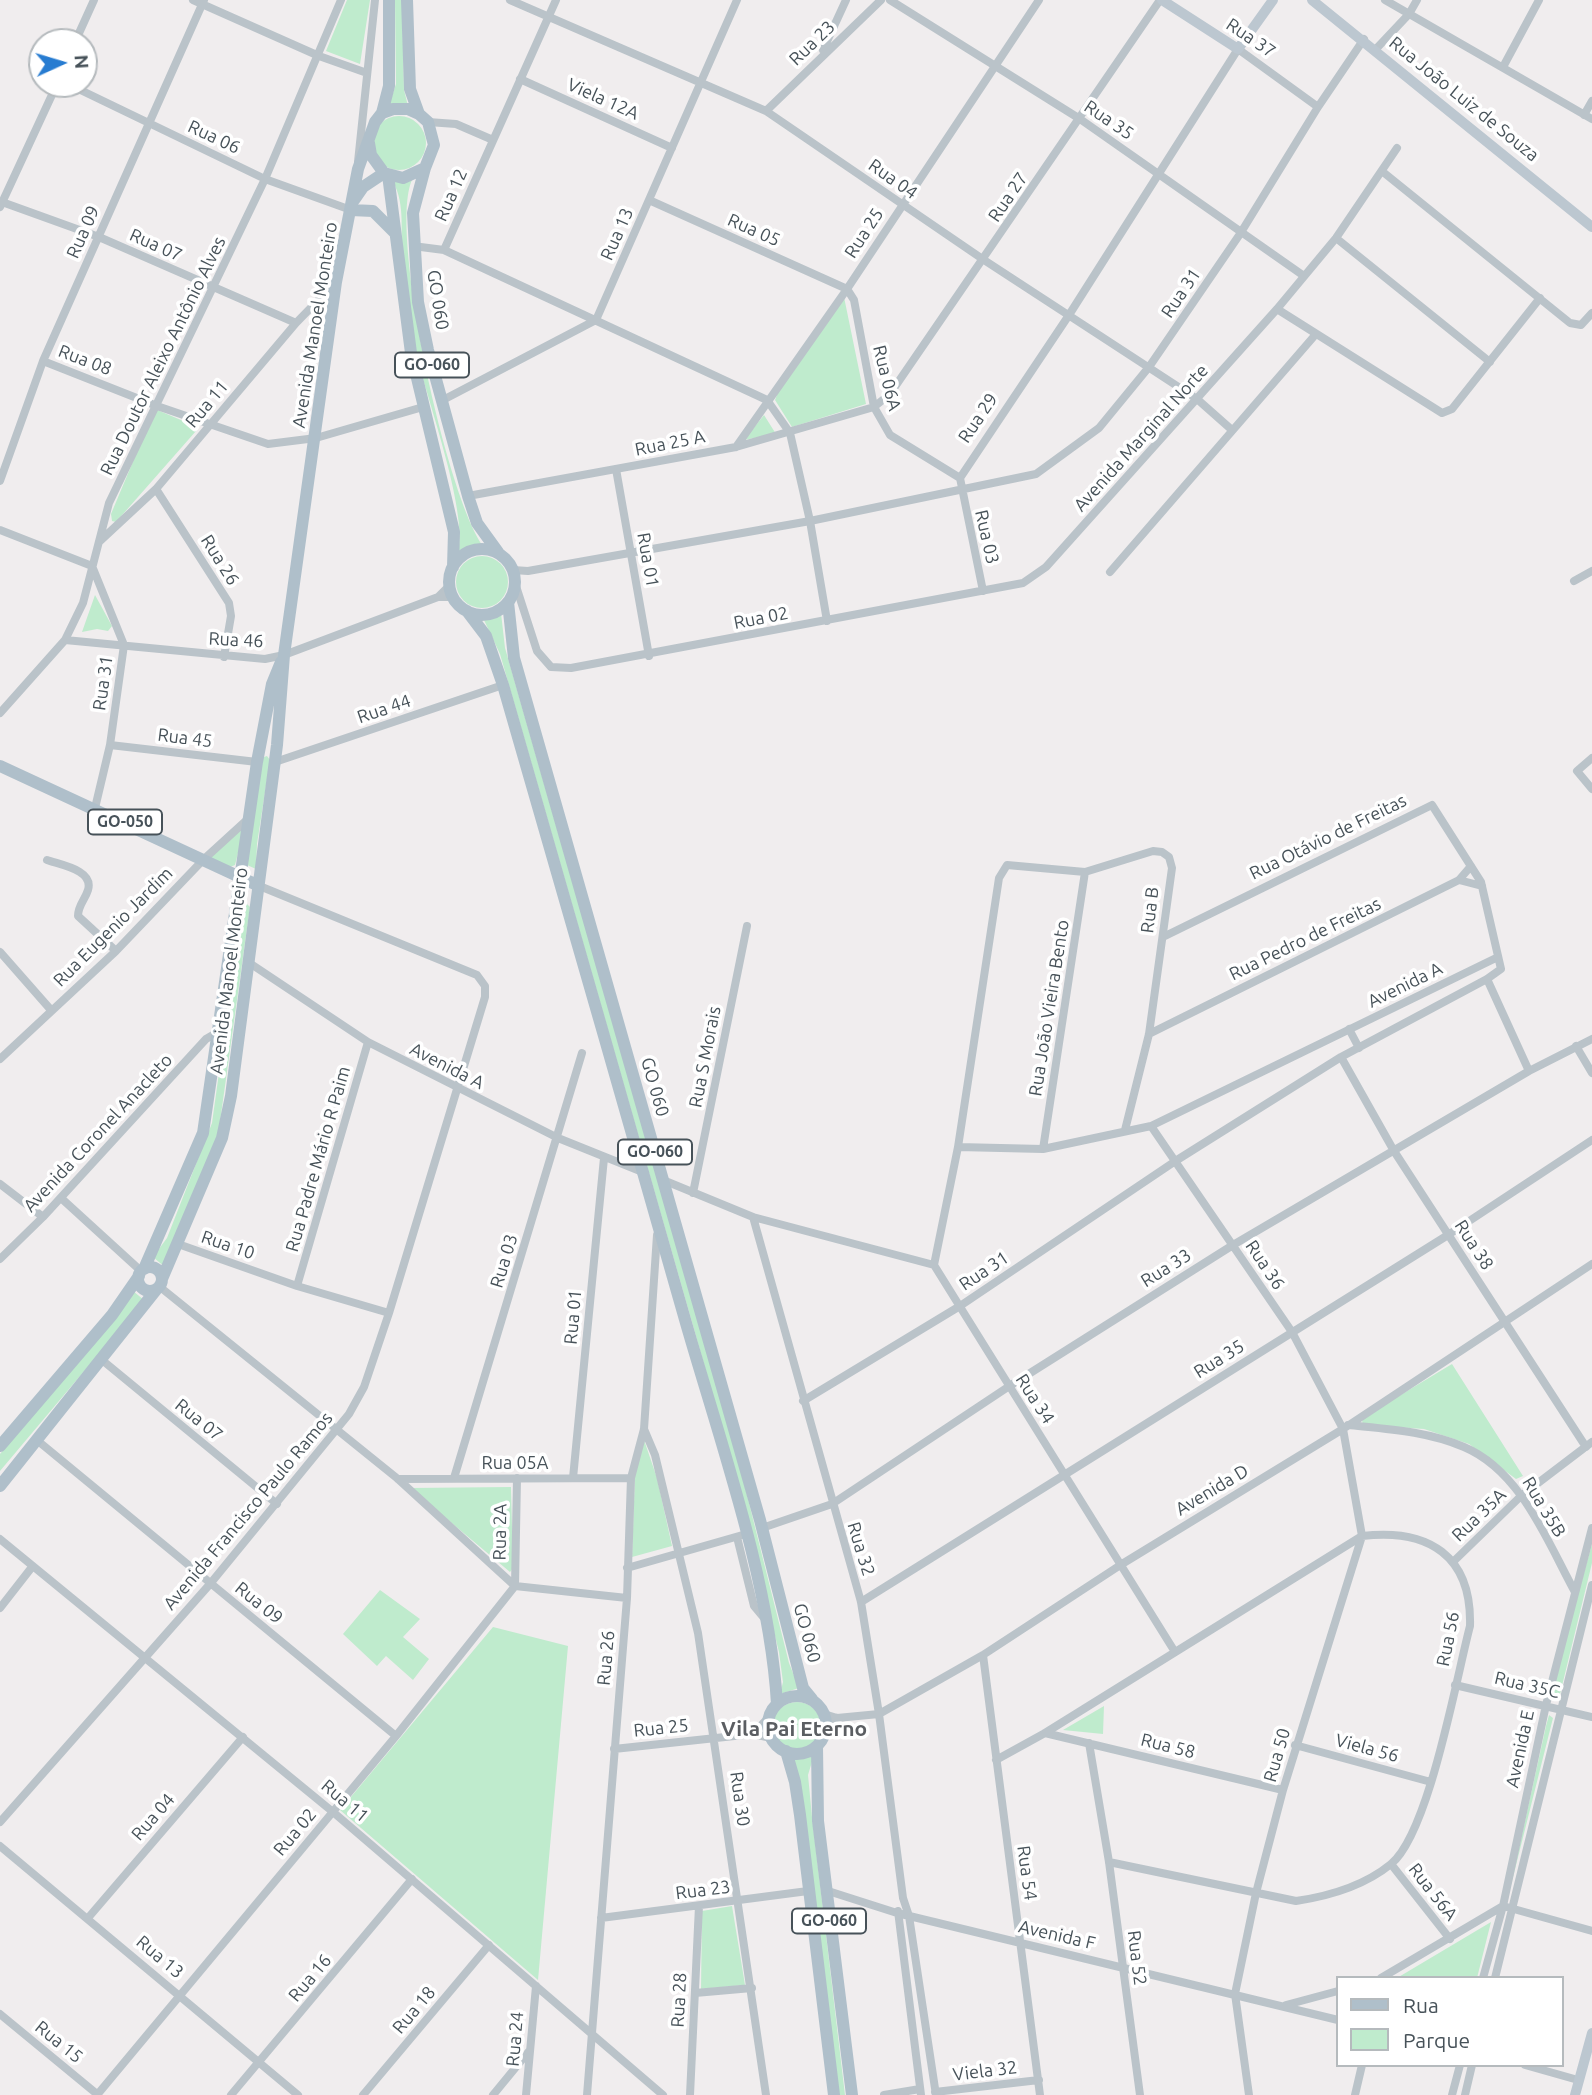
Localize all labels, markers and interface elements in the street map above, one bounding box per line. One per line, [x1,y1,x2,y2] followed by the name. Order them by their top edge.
[1222,14,1280,62] street label: Rua 37
[785,16,839,70] street label: Rua 23
[28,28,98,98] north arrow
[1385,32,1543,166] street label: Rua João Luiz de Souza
[70,54,93,70] text: N
[564,74,642,124] street label: Viela 12A
[1080,96,1138,144] street label: Rua 35
[184,116,244,158] street label: Rua 06
[864,154,922,204] street label: Rua 04
[430,165,472,225] street label: Rua 12
[984,168,1032,226] street label: Rua 27
[62,202,104,262] street label: Rua 09
[596,204,638,264] street label: Rua 13
[840,204,888,262] street label: Rua 25
[724,209,784,251] street label: Rua 05
[288,220,342,430] street label: Avenida Manoel Monteiro
[126,224,186,266] street label: Rua 07
[96,233,230,479] street label: Rua Doutor Aleixo Antônio Alves
[1157,264,1205,322] street label: Rua 31
[423,268,453,332] street label: GO 060
[55,340,115,380] street label: Rua 08
[868,343,906,413] street label: Rua 06A
[395,352,469,378] road number: GO-060
[1069,360,1213,516] street label: Avenida Marginal Norte
[181,376,233,432] street label: Rua 11
[954,389,1002,447] street label: Rua 29
[633,426,707,460] street label: Rua 25 A
[970,508,1004,566] street label: Rua 03
[196,531,244,589] street label: Rua 26
[633,531,663,589] street label: Rua 01
[732,602,790,634] street label: Rua 02
[208,628,264,652] street label: Rua 46
[88,654,118,712] street label: Rua 31
[354,690,414,728] street label: Rua 44
[156,724,214,752] street label: Rua 45
[1246,790,1410,884] street label: Rua Otávio de Freitas
[88,810,162,834] road number: GO-050
[49,863,177,991] street label: Rua Eugenio Jardim
[206,866,252,1076] street label: Avenida Manoel Monteiro
[1136,886,1164,934] street label: Rua B
[1226,893,1384,985] street label: Rua Pedro de Freitas
[1024,918,1074,1098] street label: Rua João Vieira Bento
[1364,958,1446,1012] street label: Avenida A
[685,1004,725,1110] street label: Rua S Morais
[406,1038,488,1094] street label: Avenida A
[19,1049,177,1217] street label: Avenida Coronel Anacleto
[636,1055,674,1119] street label: GO 060
[281,1064,355,1254] street label: Rua Padre Mário R Paim
[618,1140,692,1164] road number: GO-060
[1450,1216,1498,1274] street label: Rua 38
[198,1226,258,1264] street label: Rua 10
[486,1231,522,1291] street label: Rua 03
[1241,1236,1289,1294] street label: Rua 36
[1137,1244,1195,1292] street label: Rua 33
[955,1247,1013,1295] street label: Rua 31
[560,1289,586,1345] street label: Rua 01
[1190,1335,1248,1383] street label: Rua 35
[1011,1370,1059,1428] street label: Rua 34
[171,1394,227,1446] street label: Rua 07
[159,1408,337,1614] street label: Avenida Francisco Paulo Ramos
[482,1452,548,1474] street label: Rua 05A
[1172,1460,1252,1520] street label: Avenida D
[1518,1473,1570,1541] street label: Rua 35B
[1447,1484,1511,1546] street label: Rua 35A
[489,1503,511,1561] street label: Rua 2A
[843,1519,879,1579] street label: Rua 32
[231,1577,287,1629] street label: Rua 09
[789,1601,825,1665] street label: GO 060
[1432,1610,1464,1668] street label: Rua 56
[593,1630,619,1686] street label: Rua 26
[1492,1667,1562,1703] street label: Rua 35C
[1501,1708,1539,1790] street label: Avenida E
[632,1714,690,1742] street label: Rua 25
[721,1716,867,1742] district label: Vila Pai Eterno
[1259,1726,1295,1784] street label: Rua 50
[1139,1729,1197,1763] street label: Rua 58
[1333,1729,1401,1767] street label: Viela 56
[725,1770,755,1828] street label: Rua 30
[317,1775,373,1827] street label: Rua 11
[127,1789,179,1845] street label: Rua 04
[269,1804,321,1860] street label: Rua 02
[1012,1844,1042,1902] street label: Rua 54
[1404,1859,1462,1925] street label: Rua 56A
[674,1876,732,1904] street label: Rua 23
[792,1909,866,1934] road number: GO-060
[1016,1916,1098,1954] street label: Avenida F
[1123,1929,1151,1987] street label: Rua 52
[132,1931,188,1983] street label: Rua 13
[284,1950,336,2006] street label: Rua 16
[667,1972,691,2028] street label: Rua 28
[1336,1976,1564,2067] legend
[388,1982,440,2038] street label: Rua 18
[1403,1993,1439,2017] text: Rua
[502,2011,528,2067] street label: Rua 24
[31,2016,87,2068] street label: Rua 15
[1403,2028,1470,2052] text: Parque
[952,2056,1018,2086] street label: Viela 32

